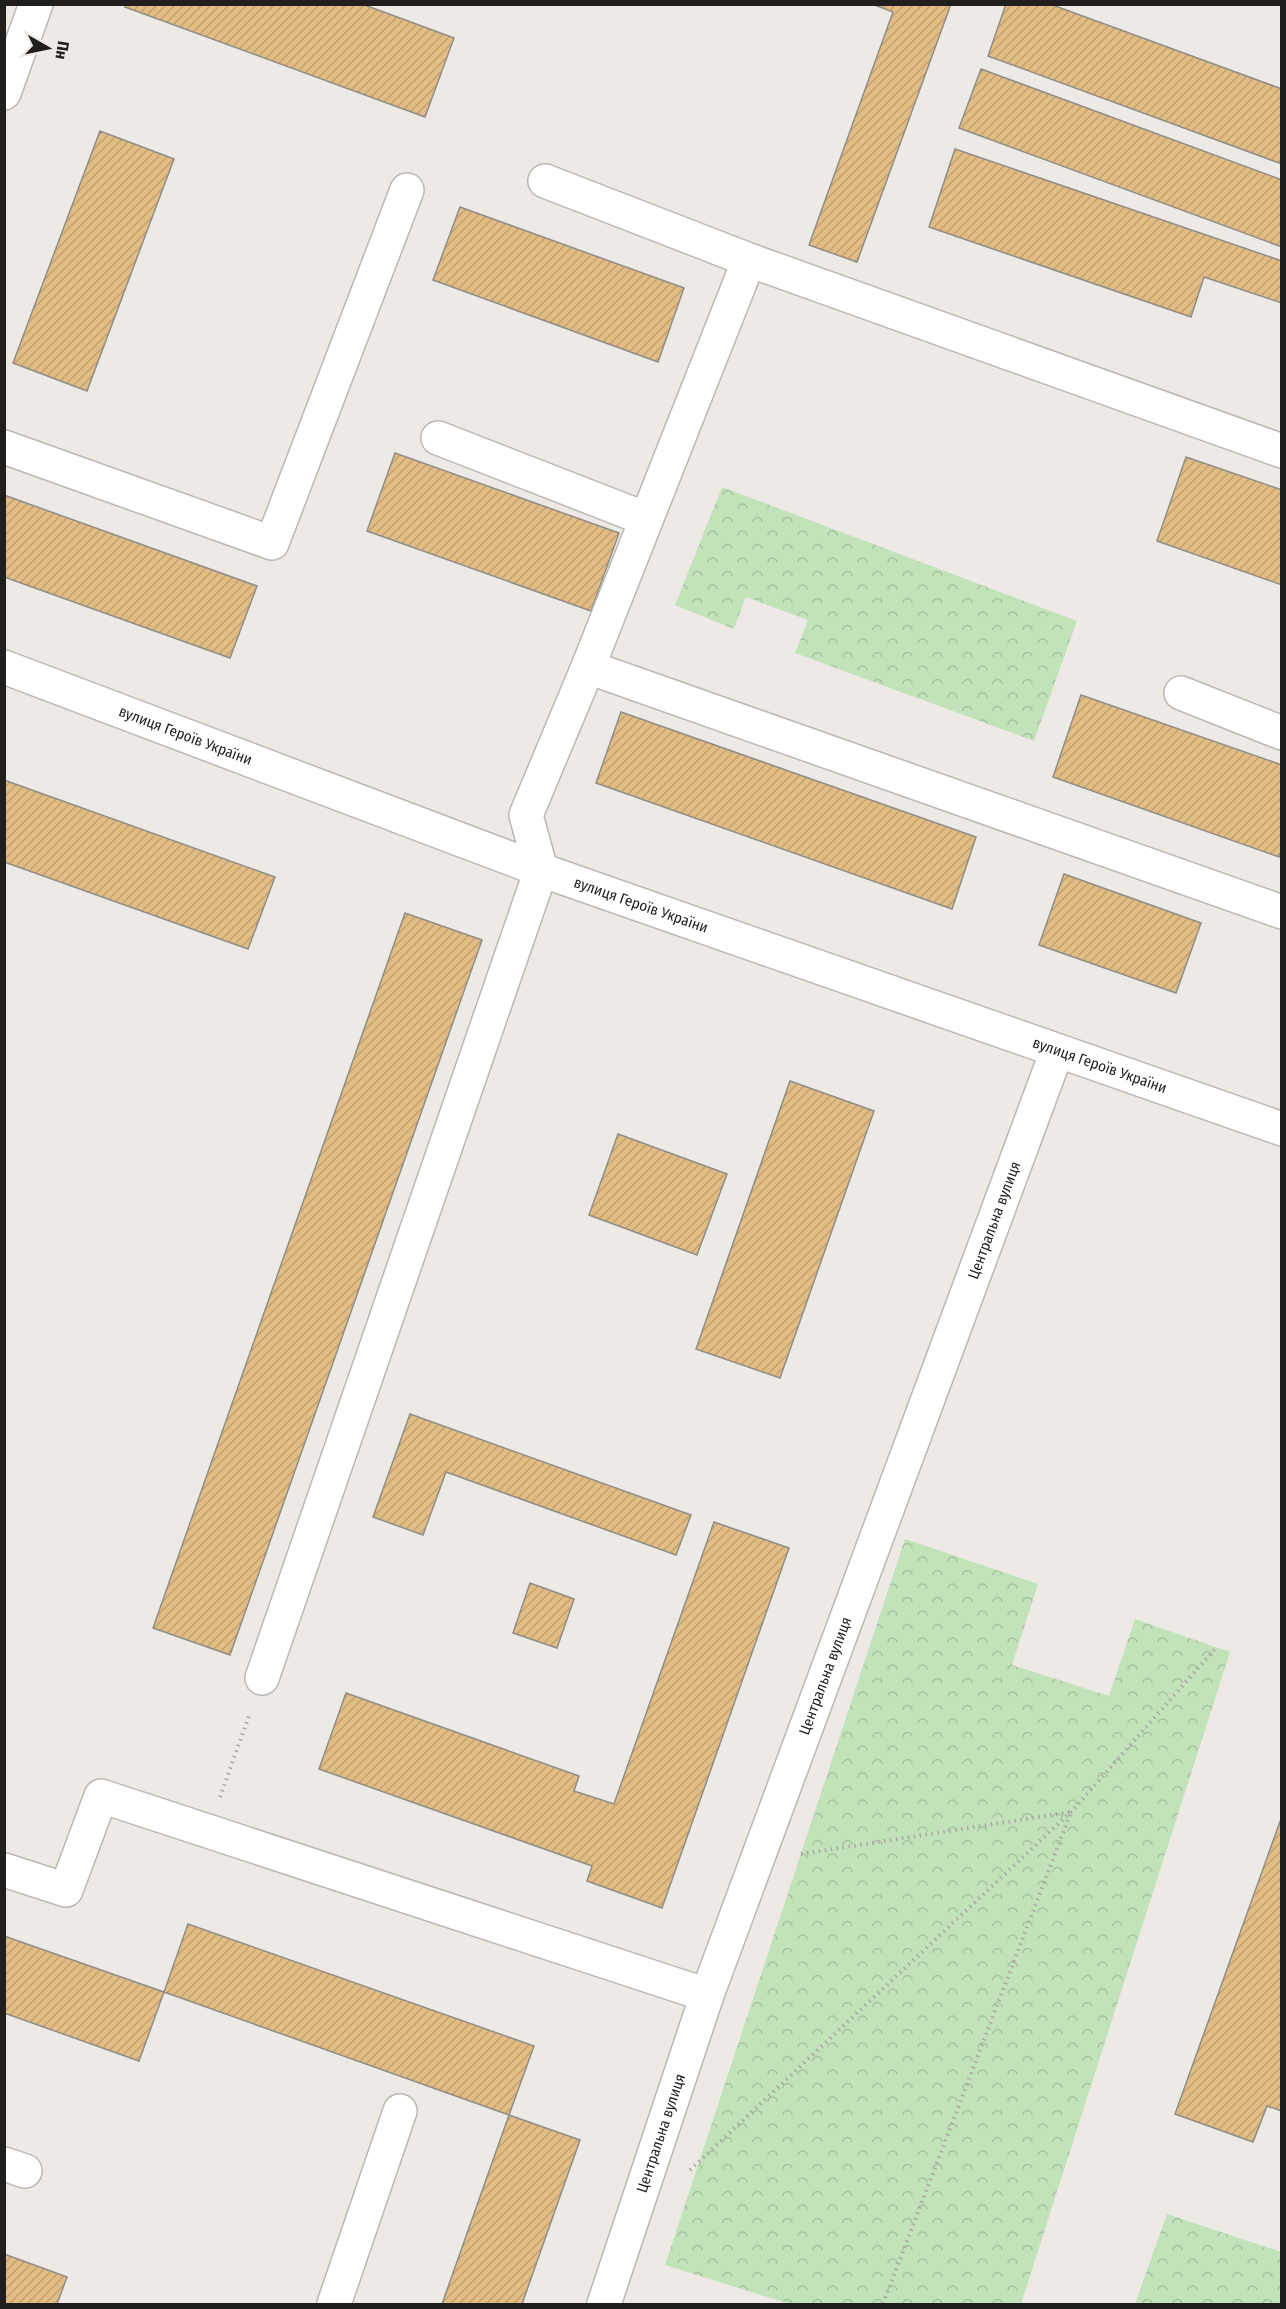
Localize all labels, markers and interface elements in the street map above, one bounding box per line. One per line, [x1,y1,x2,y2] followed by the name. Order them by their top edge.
[18,18,78,78] north arrow
[52,40,73,61] text: Пн
[116,702,255,769] street label: вулиця Героїв України
[571,873,711,937] street label: вулиця Героїв України
[1030,1034,1169,1097] street label: вулиця Героїв України
[964,1159,1024,1282] street label: Центральна вулиця
[795,1614,855,1737] street label: Центральна вулиця
[633,2071,689,2195] street label: Центральна вулиця

